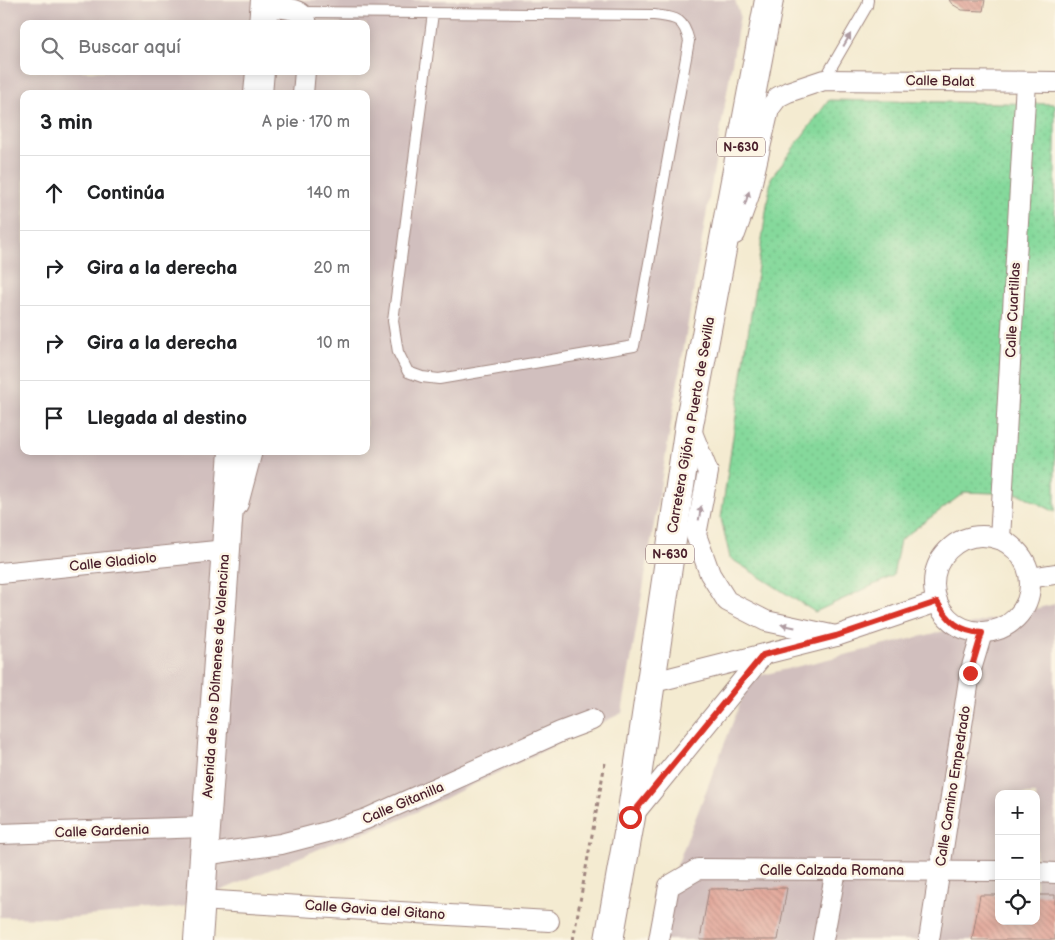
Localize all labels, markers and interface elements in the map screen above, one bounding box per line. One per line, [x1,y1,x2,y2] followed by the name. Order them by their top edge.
[20,20,370,75] search box
[38,34,66,62] icon: search
[843,34,852,47] one-way arrow
[78,36,181,59] text: Buscar aquí
[905,72,975,90] street label: Calle Balat
[40,110,93,135] text: 3 min
[262,113,350,132] text: A pie · 170 m
[717,138,765,156] road number: N-630
[40,179,68,207] icon: ahead
[87,182,165,205] text: Continúa
[307,184,350,203] text: 140 m
[744,190,752,205] one-way arrow
[40,254,68,282] icon: right
[87,257,237,280] text: Gira a la derecha
[314,259,350,278] text: 20 m
[1002,262,1024,358] street label: Calle Cuartillas
[664,315,718,535] street label: Carretera Gijón a Puerto de Sevilla
[40,329,68,357] icon: right
[87,332,237,355] text: Gira a la derecha
[317,334,350,353] text: 10 m
[40,404,68,432] icon: arrive
[87,407,247,430] text: Llegada al destino
[697,505,705,521] one-way arrow
[646,544,694,564] road number: N-630
[68,549,158,575] street label: Calle Gladiolo
[199,553,233,799] street label: Avenida de los Dólmenes de Valencina
[781,622,796,630] one-way arrow
[959,662,982,685] route end
[932,704,974,868] street label: Calle Camino Empedrado
[360,778,446,828] street label: Calle Gitanilla
[995,790,1040,925] map controls
[995,790,1040,835] button: +
[619,806,642,829] route start
[54,821,150,841] street label: Calle Gardenia
[995,835,1040,880] button: −
[760,862,904,879] street label: Calle Calzada Romana
[995,880,1040,925] button: locate
[304,897,446,923] street label: Calle Gavia del Gitano

